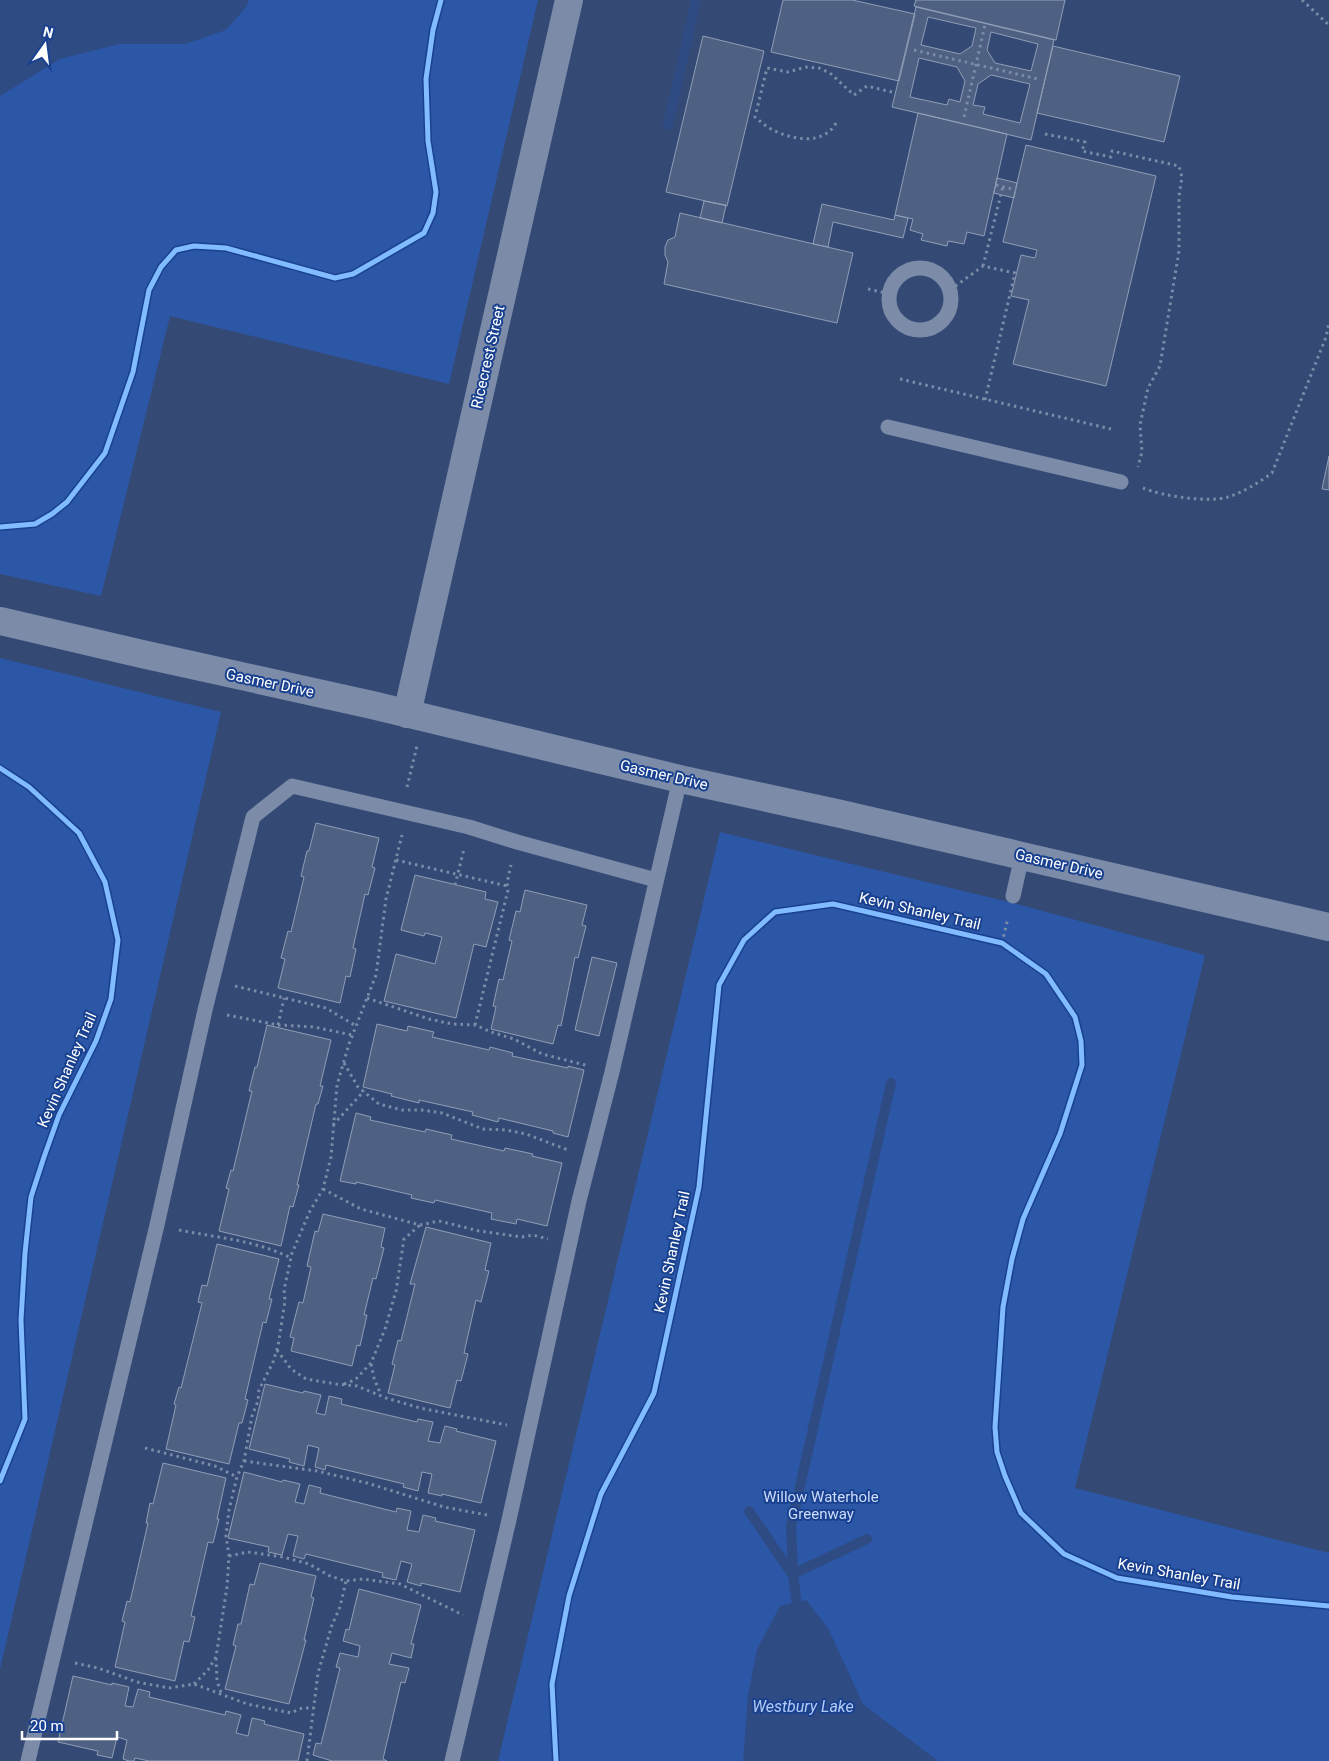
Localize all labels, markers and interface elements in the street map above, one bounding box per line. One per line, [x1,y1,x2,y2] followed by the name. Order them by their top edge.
[20,20,70,70] north arrow
[41,23,55,41] text: N
[467,304,509,410] street label: Ricecrest Street
[224,665,316,701] street label: Gasmer Drive
[618,756,710,794] street label: Gasmer Drive
[1013,845,1105,883] street label: Gasmer Drive
[857,888,983,934] street label: Kevin Shanley Trail
[34,1010,100,1130] street label: Kevin Shanley Trail
[650,1189,694,1315] street label: Kevin Shanley Trail
[763,1488,879,1523] park label: Willow Waterhole Greenway
[1116,1554,1242,1594] street label: Kevin Shanley Trail
[752,1697,854,1716] water label: Westbury Lake
[22,1708,118,1740] scale bar
[30,1717,64,1735] text: 20 m

